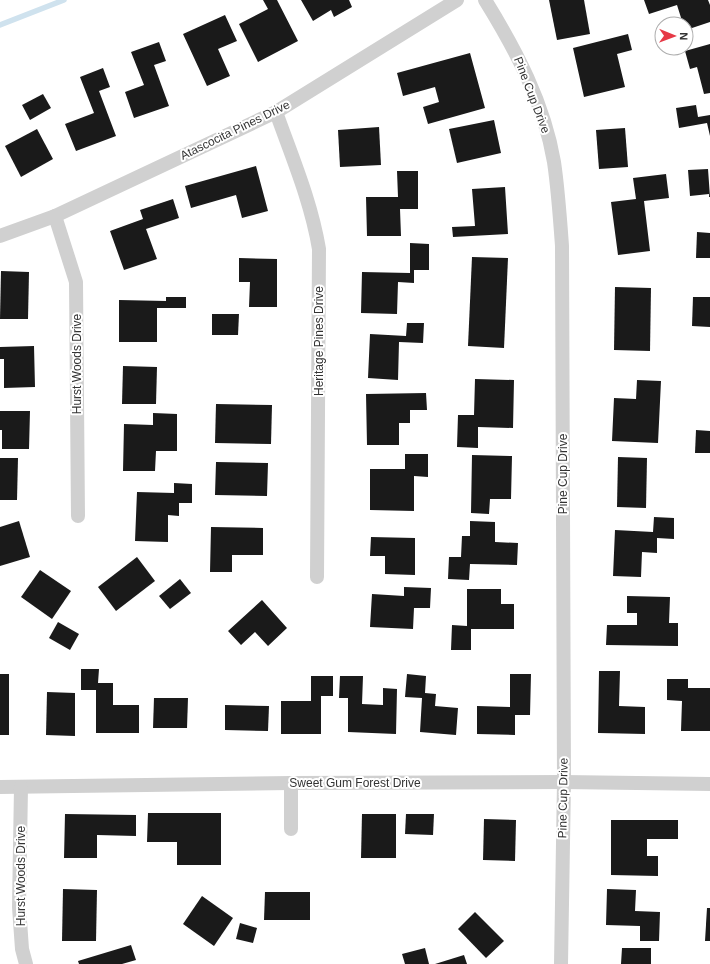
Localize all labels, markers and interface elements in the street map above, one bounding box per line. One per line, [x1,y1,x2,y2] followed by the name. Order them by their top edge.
[654,16,694,56] north arrow
[678,32,690,40] text: N
[511,55,553,135] street label: Pine Cup Drive
[178,97,292,163] street label: Atascocita Pines Drive
[312,286,326,396] street label: Heritage Pines Drive
[70,313,84,414] street label: Hurst Woods Drive
[556,433,570,514] street label: Pine Cup Drive
[555,757,571,838] street label: Pine Cup Drive
[289,776,421,790] street label: Sweet Gum Forest Drive
[14,825,28,926] street label: Hurst Woods Drive

